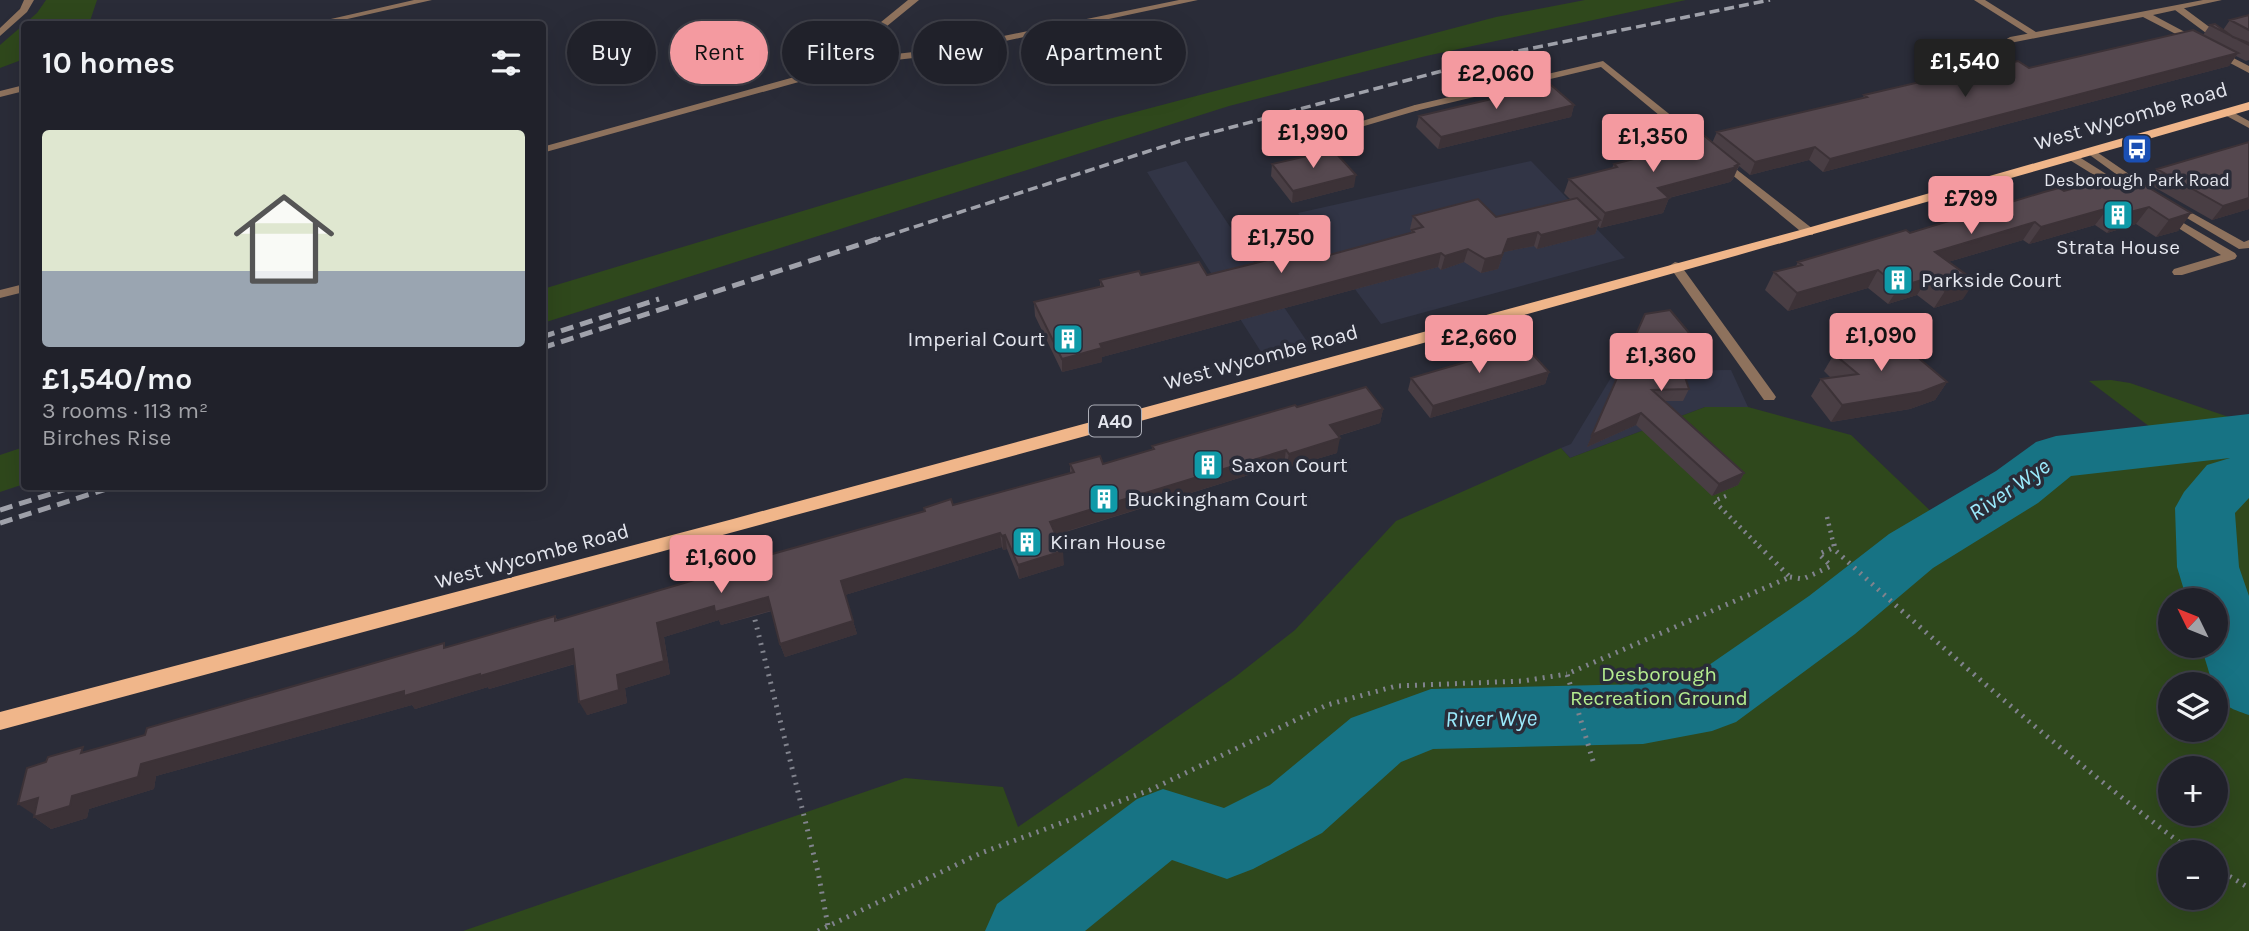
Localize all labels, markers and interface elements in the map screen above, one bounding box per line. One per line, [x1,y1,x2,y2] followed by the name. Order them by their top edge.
[567,21,656,84] chip: Buy
[670,21,768,84] chip: Rent
[782,21,899,84] chip: Filters
[913,21,1007,84] chip: New
[1021,21,1186,84] chip: Apartment
[1908,40,2022,99] pin: £1,540
[487,44,525,82] icon: filters
[42,45,175,81] text: 10 homes
[1930,48,2000,75] text: £1,540
[1439,52,1553,111] pin: £2,060
[1458,60,1534,87] text: £2,060
[2032,77,2230,155] street label: West Wycombe Road
[1256,110,1370,170] pin: £1,990
[1596,114,1710,174] pin: £1,350
[1278,119,1348,146] text: £1,990
[1618,123,1688,150] text: £1,350
[2120,132,2154,166] bus stop icon: Desborough Park Road
[2044,169,2230,191] place label: Desborough Park Road
[221,176,347,302] icon: home
[1930,176,2012,236] pin: £799
[1944,185,1998,212] text: £799
[2101,198,2135,232] building icon: Strata House
[1224,216,1338,275] pin: £1,750
[1247,224,1315,251] text: £1,750
[2056,235,2180,259] place label: Strata House
[1881,263,1915,297] building icon: Parkside Court
[1921,268,2062,292] place label: Parkside Court
[1824,314,1938,373] pin: £1,090
[1422,316,1536,375] pin: £2,660
[1161,320,1361,394] street label: West Wycombe Road
[1051,322,1085,356] building icon: Imperial Court
[1846,322,1916,349] text: £1,090
[1441,324,1517,351] text: £2,660
[908,327,1045,351] place label: Imperial Court
[1604,334,1718,393] pin: £1,360
[1626,342,1696,369] text: £1,360
[42,361,192,397] text: £1,540/mo
[42,397,208,424] text: 3 rooms · 113 m²
[1089,406,1141,436] road number: A40
[42,424,171,451] text: Birches Rise
[1191,448,1225,482] building icon: Saxon Court
[1964,452,2055,526] water label: River Wye
[1231,453,1348,477] place label: Saxon Court
[1087,482,1121,516] building icon: Buckingham Court
[1127,487,1308,511] place label: Buckingham Court
[432,519,632,593] street label: West Wycombe Road
[1010,525,1044,559] building icon: Kiran House
[1050,530,1166,554] place label: Kiran House
[664,536,778,595] pin: £1,600
[686,544,756,571] text: £1,600
[2158,588,2228,658] north arrow
[2158,588,2228,910] map controls
[1570,662,1748,710] park label: Desborough Recreation Ground
[2158,672,2228,742] button: layers
[1445,704,1538,733] water label: River Wye
[2158,756,2228,826] button: +
[2158,840,2228,910] button: −

